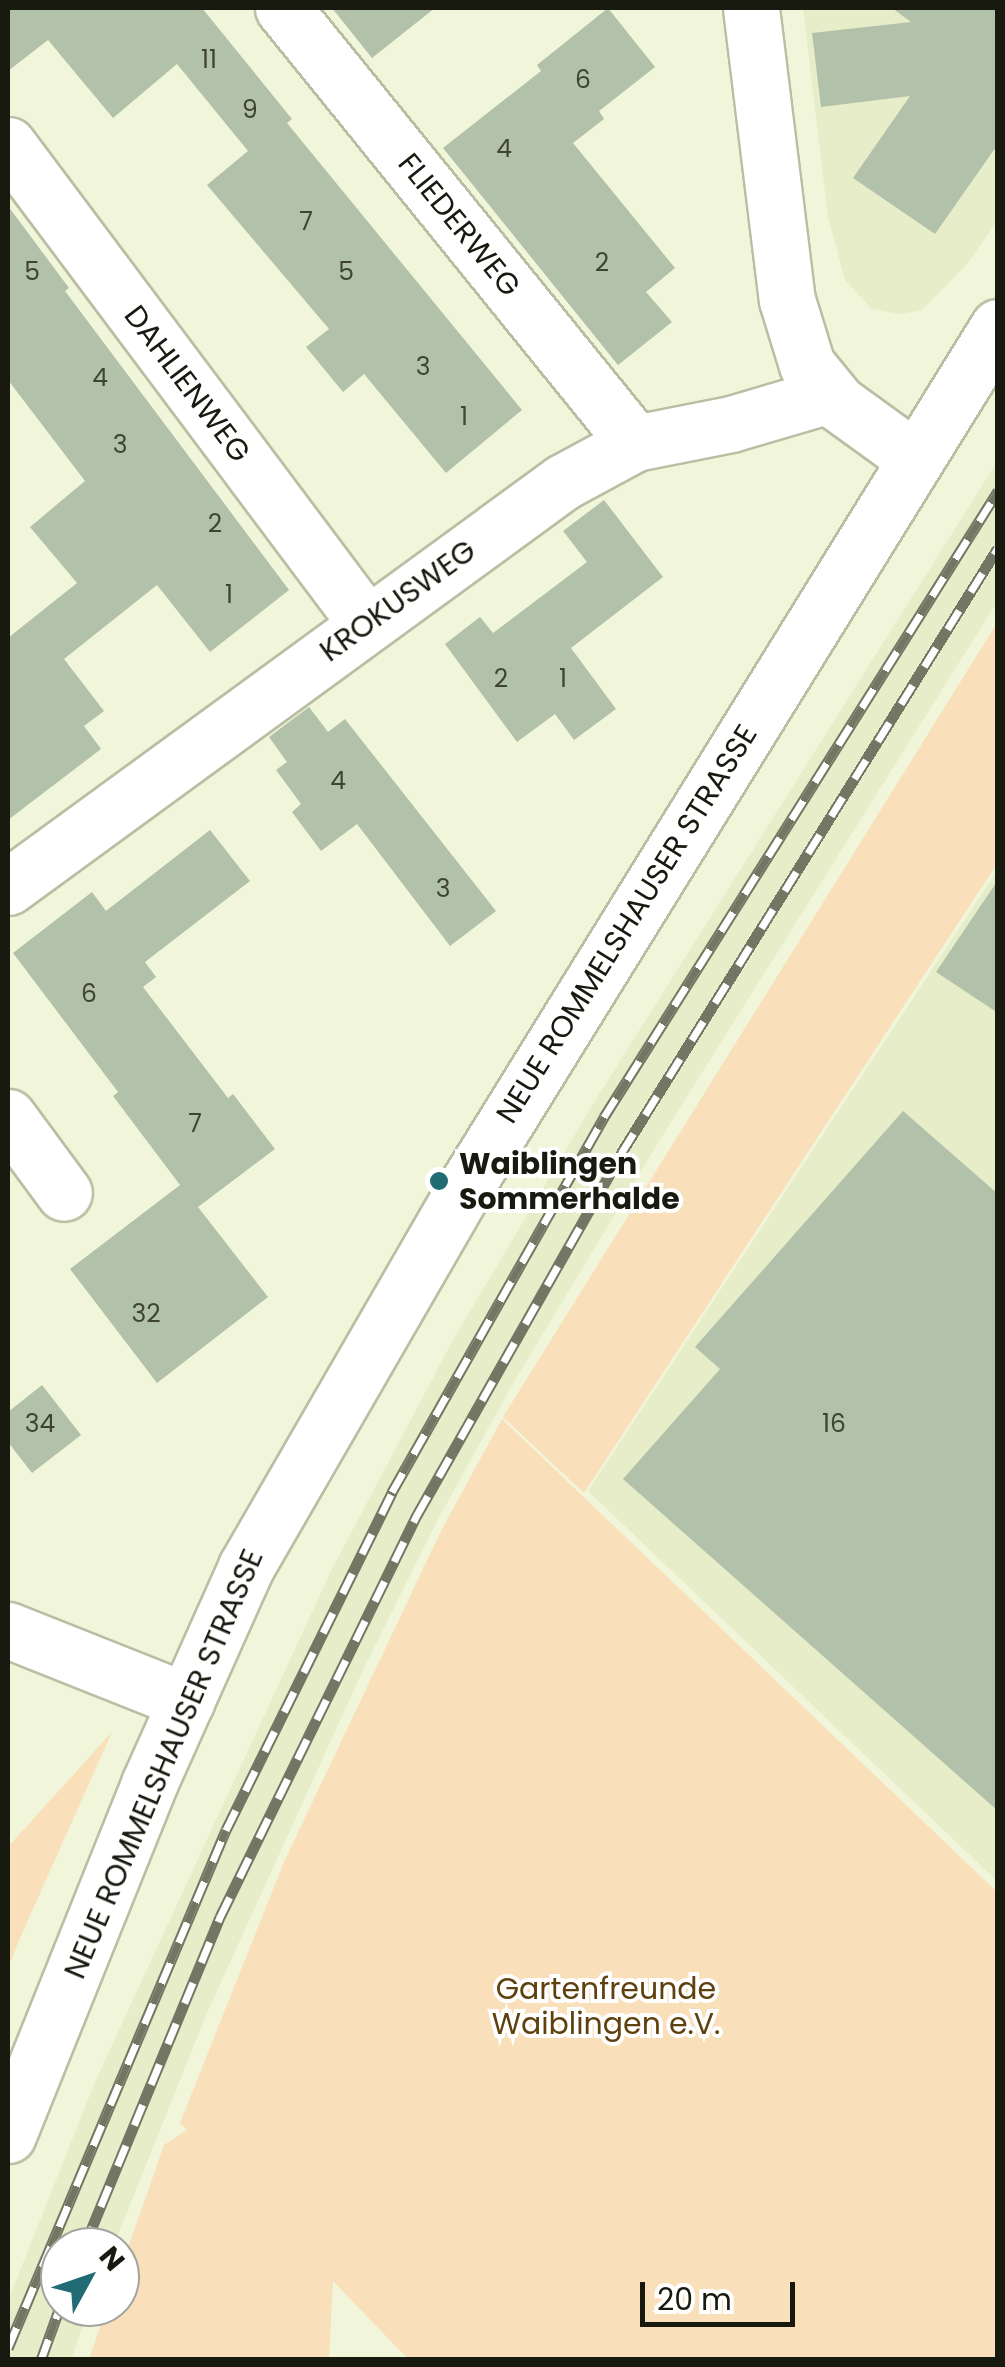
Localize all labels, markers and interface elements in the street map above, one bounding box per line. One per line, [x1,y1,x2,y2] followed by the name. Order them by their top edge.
[201,45,217,75] house number: 11
[575,65,591,95] house number: 6
[242,95,258,125] house number: 9
[496,134,512,164] house number: 4
[390,146,528,304] street label: FLIEDERWEG
[299,207,313,237] house number: 7
[595,248,609,278] house number: 2
[24,257,40,287] house number: 5
[338,257,354,287] house number: 5
[116,298,258,470] street label: DAHLIENWEG
[416,352,430,382] house number: 3
[92,363,108,393] house number: 4
[460,402,468,432] house number: 1
[113,430,127,460] house number: 3
[208,509,222,539] house number: 2
[313,532,483,670] street label: KROKUSWEG
[225,580,233,610] house number: 1
[494,664,508,694] house number: 2
[559,664,567,694] house number: 1
[489,718,765,1130] street label: NEUE ROMMELSHAUSER STRASSE
[330,766,346,796] house number: 4
[436,874,450,904] house number: 3
[81,979,97,1009] house number: 6
[188,1109,202,1139] house number: 7
[459,1146,680,1216] place label: Waiblingen Sommerhalde
[428,1170,450,1192] marker: Waiblingen Sommerhalde
[131,1299,161,1329] house number: 32
[25,1409,55,1439] house number: 34
[822,1409,846,1439] house number: 16
[57,1544,271,1984] street label: NEUE ROMMELSHAUSER STRASSE
[492,1971,720,2042] park label: Gartenfreunde Waiblingen e.V.
[40,2227,140,2327] north arrow
[90,2238,134,2279] text: N
[645,2262,800,2324] scale bar
[657,2278,732,2321] text: 20 m

